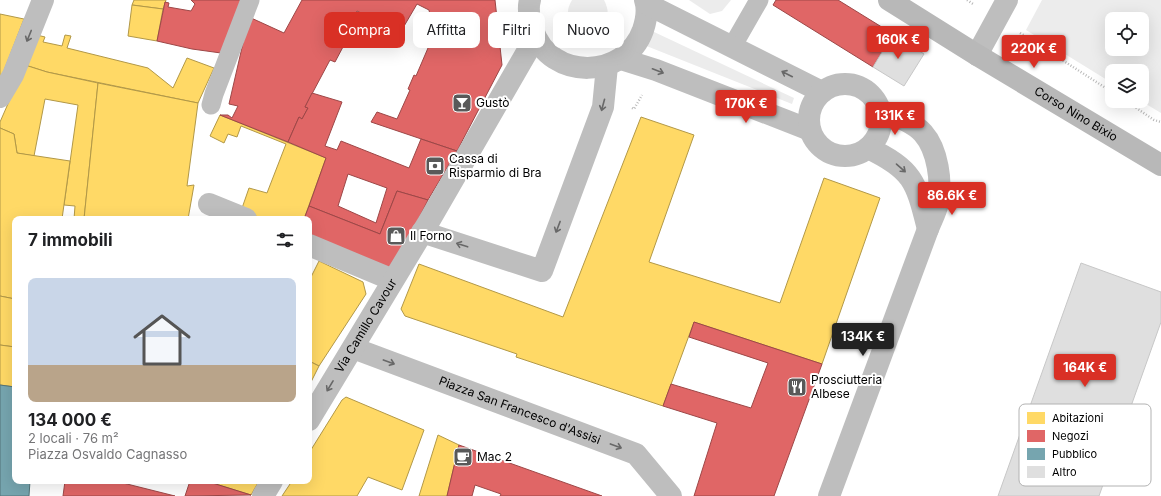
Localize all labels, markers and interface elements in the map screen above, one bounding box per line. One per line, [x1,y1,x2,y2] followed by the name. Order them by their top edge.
[324,12,405,48] chip: Compra
[413,12,480,48] chip: Affitta
[488,12,545,48] chip: Filtri
[553,12,624,48] chip: Nuovo
[1105,12,1149,108] map controls
[1105,12,1149,56] button: locate
[865,26,931,60] pin: 160K €
[24,30,32,42] one-way arrow
[876,31,920,47] text: 160K €
[1001,35,1067,69] pin: 220K €
[1011,40,1057,56] text: 220K €
[1105,64,1149,108] button: layers
[651,67,663,75] one-way arrow
[782,70,794,78] one-way arrow
[1032,83,1121,144] street label: Corso Nino Bixio
[713,90,779,124] pin: 170K €
[451,92,473,114] bar icon: Gustò
[476,95,509,110] place label: Gustò
[724,95,768,111] text: 170K €
[599,98,606,111] one-way arrow
[862,102,928,136] pin: 131K €
[875,107,915,123] text: 131K €
[449,151,542,180] place label: Cassa di Risparmio di Bra
[424,155,446,177] bank icon: Cassa di Risparmio di Bra
[896,163,906,172] one-way arrow
[915,182,989,216] pin: 86.6K €
[927,187,977,203] text: 86.6K €
[554,220,561,233] one-way arrow
[385,225,407,247] shop icon: Il Forno
[410,228,452,243] place label: Il Forno
[274,229,296,251] icon: filters
[28,230,113,250] text: 7 immobili
[456,241,469,248] one-way arrow
[331,275,400,375] street label: Via Camillo Cavour
[126,304,198,376] icon: home
[830,323,896,357] pin: 134K €
[841,328,885,344] text: 134K €
[1052,354,1118,388] pin: 164K €
[383,359,396,366] one-way arrow
[1063,359,1107,375] text: 164K €
[811,372,882,401] place label: Prosciutteria Albese
[437,373,603,447] street label: Piazza San Francesco d'Assisi
[786,376,808,398] restaurant icon: Prosciutteria Albese
[326,380,334,391] one-way arrow
[1019,404,1151,486] legend
[28,410,112,430] text: 134 000 €
[1052,411,1103,425] text: Abitazioni
[1052,429,1089,443] text: Negozi
[28,430,119,446] text: 2 locali · 76 m²
[610,443,622,451] one-way arrow
[28,446,187,462] text: Piazza Osvaldo Cagnasso
[452,446,474,468] cafe icon: Mac 2
[1052,447,1098,461] text: Pubblico
[477,449,512,464] place label: Mac 2
[1052,465,1077,479] text: Altro

